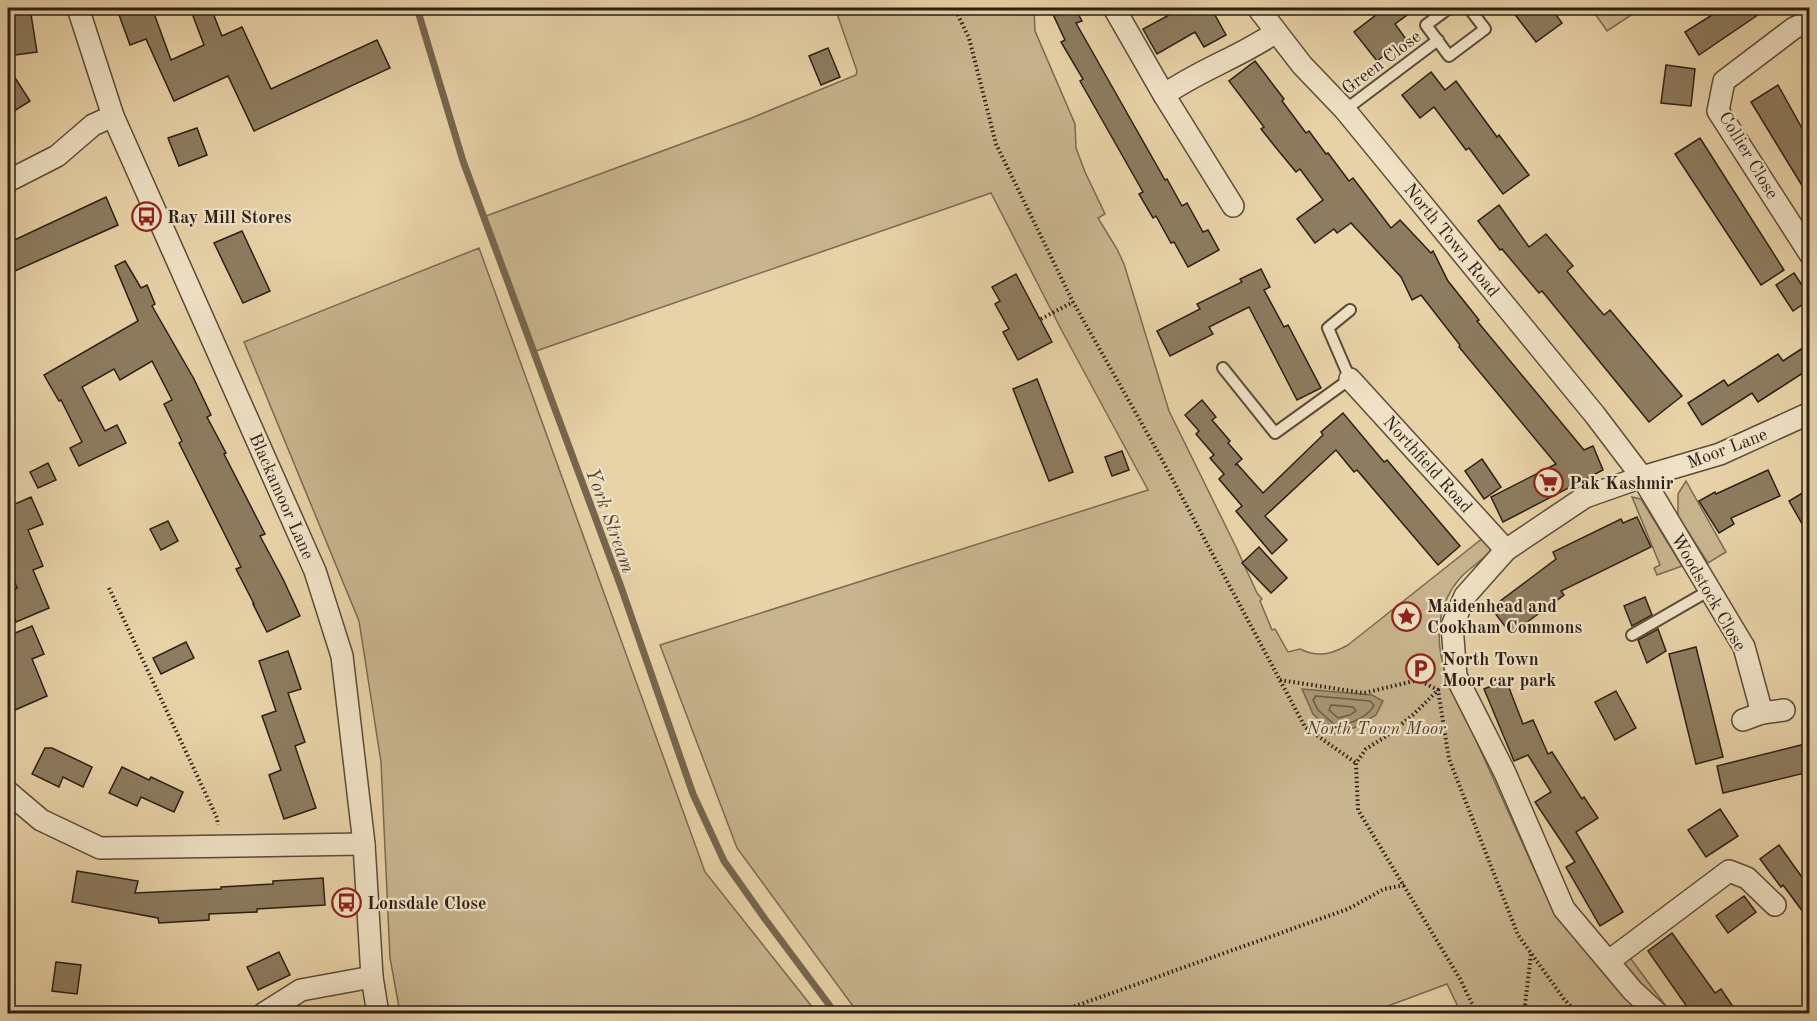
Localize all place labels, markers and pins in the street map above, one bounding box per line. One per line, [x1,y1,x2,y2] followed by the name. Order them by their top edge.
[130,201,162,233] bus stop icon: Ray Mill Stores
[167,209,292,227] place label: Ray Mill Stores
[1532,467,1564,499] supermarket icon: Pak Kashmir
[1569,475,1674,493] place label: Pak Kashmir
[1427,598,1583,637] place label: Maidenhead and Cookham Commons
[1390,600,1422,632] place icon: Maidenhead and Cookham Commons
[1442,651,1556,690] place label: North Town Moor car park
[1405,653,1437,685] parking icon: North Town Moor car park
[330,887,362,919] bus stop icon: Lonsdale Close
[367,895,487,913] place label: Lonsdale Close

